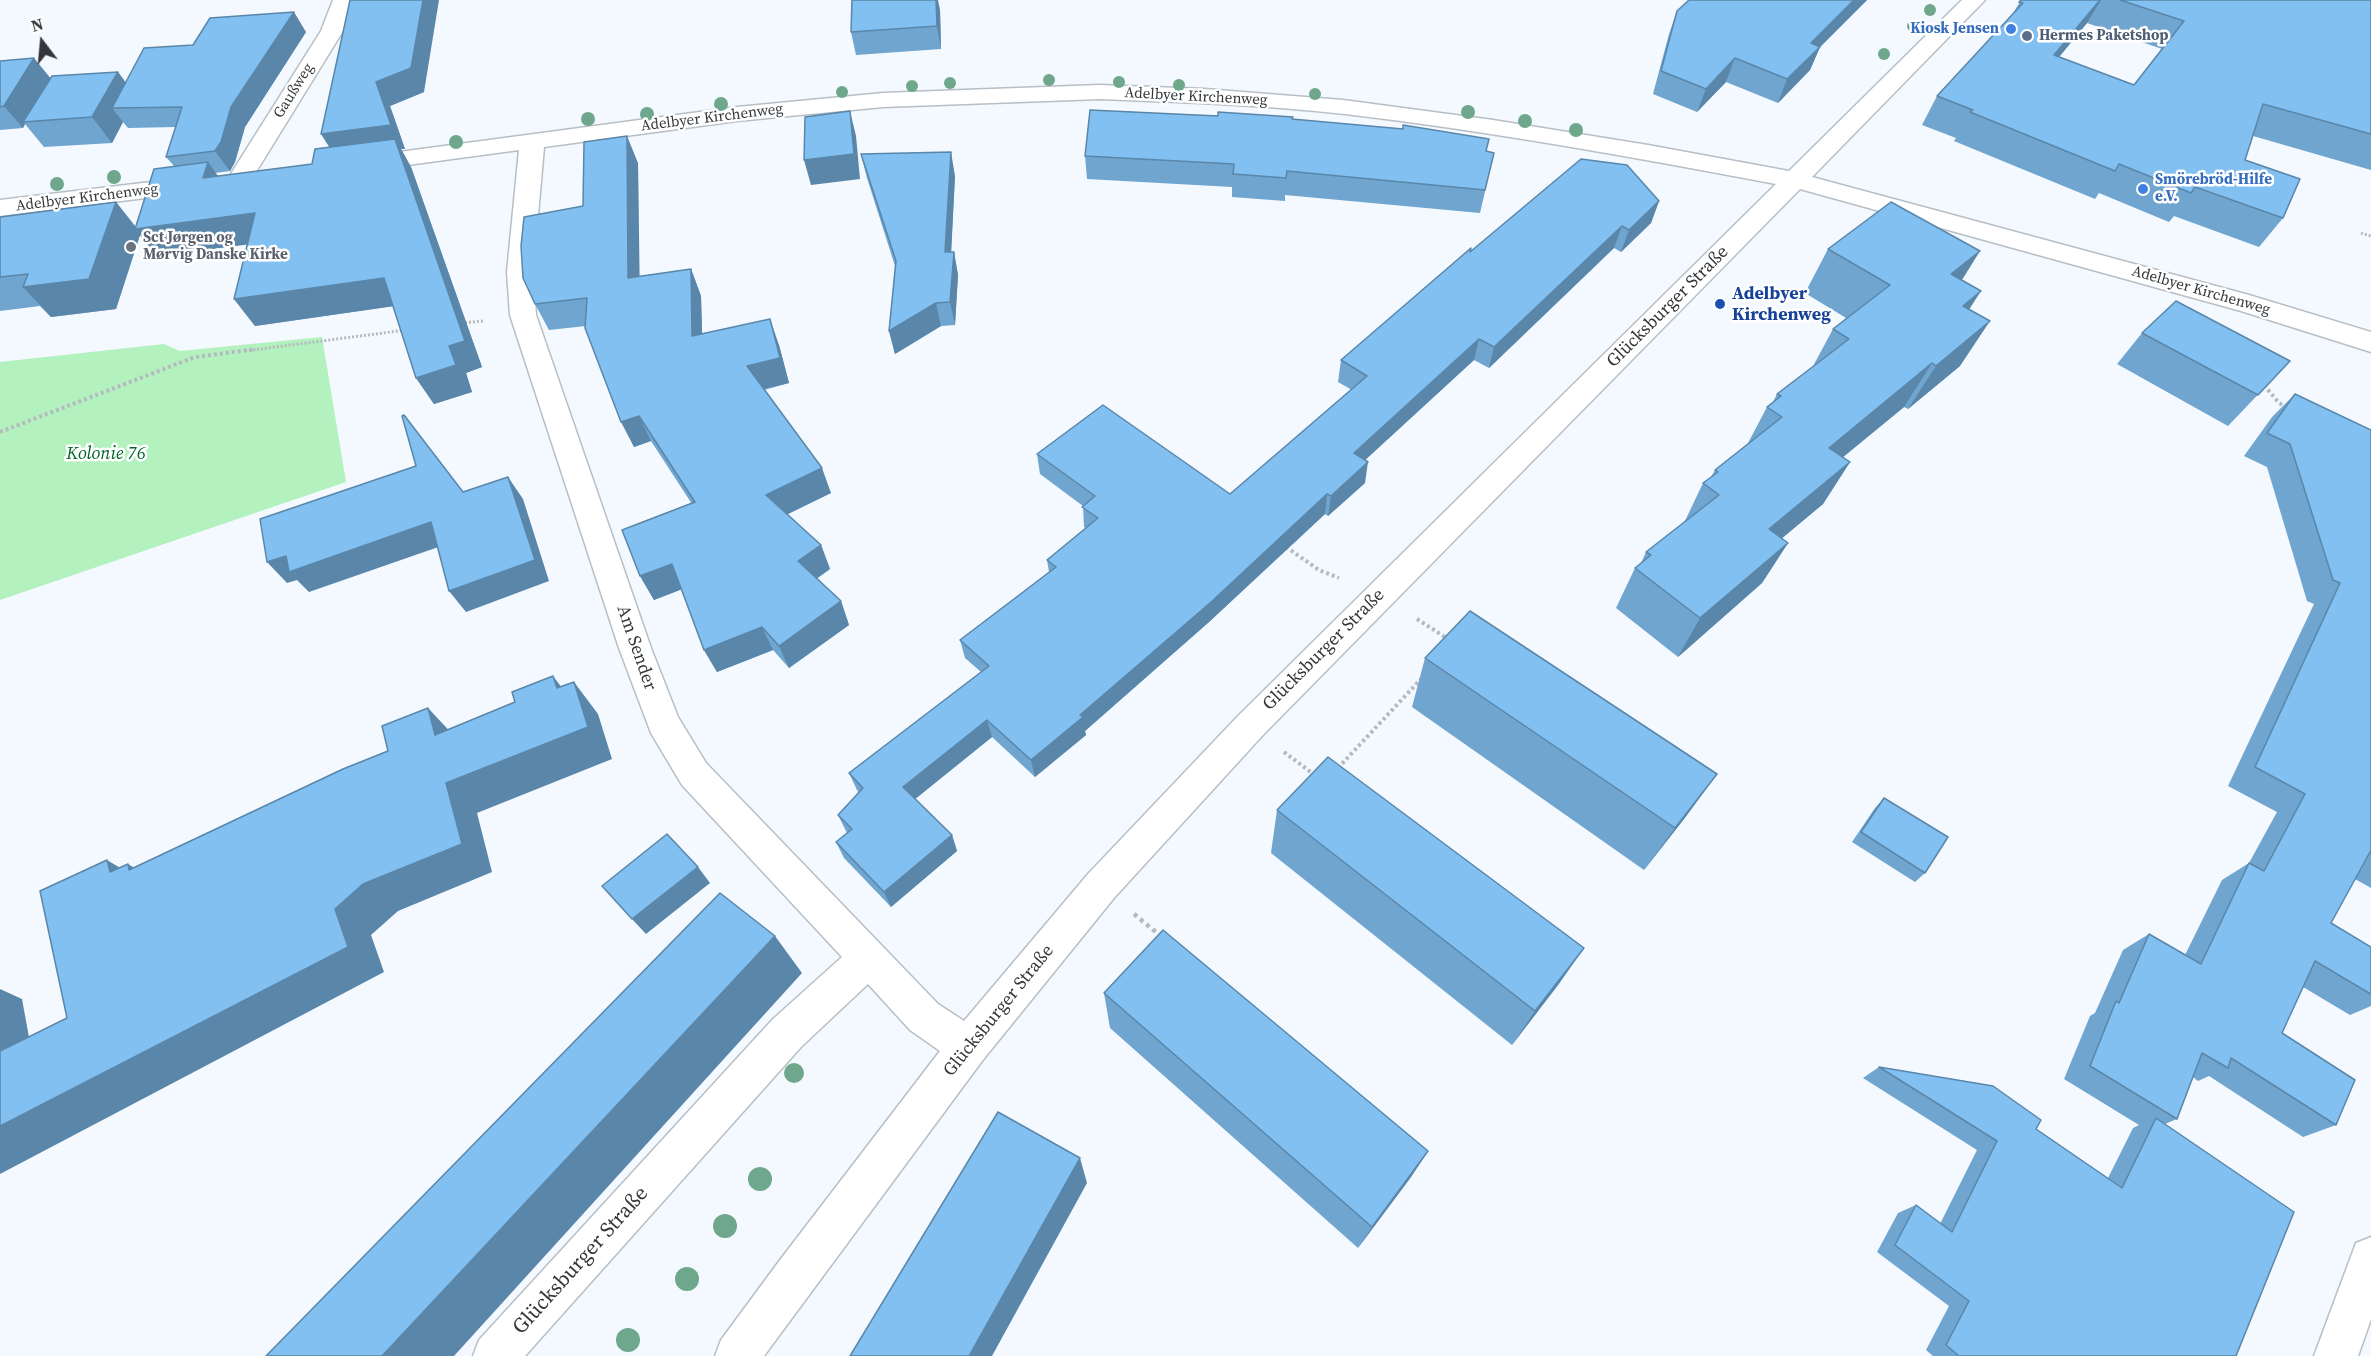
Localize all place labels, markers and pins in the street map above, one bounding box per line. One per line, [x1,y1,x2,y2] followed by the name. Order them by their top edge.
[1910,20,1999,38] place label: Kiosk Jensen
[2004,22,2018,36] marker: Kiosk Jensen
[2039,27,2169,45] place label: Hermes Paketshop
[2020,29,2034,43] marker: Hermes Paketshop
[2155,171,2272,206] place label: Smörebröd-Hilfe e.V.
[2136,182,2150,196] marker: Smörebröd-Hilfe e.V.
[143,229,288,264] place label: Sct Jørgen og Mørvig Danske Kirke
[124,240,138,254] marker: Sct Jørgen og Mørvig Danske Kirke
[1732,283,1831,326] place label: Adelbyer Kirchenweg
[1713,297,1727,311] marker: Adelbyer Kirchenweg

